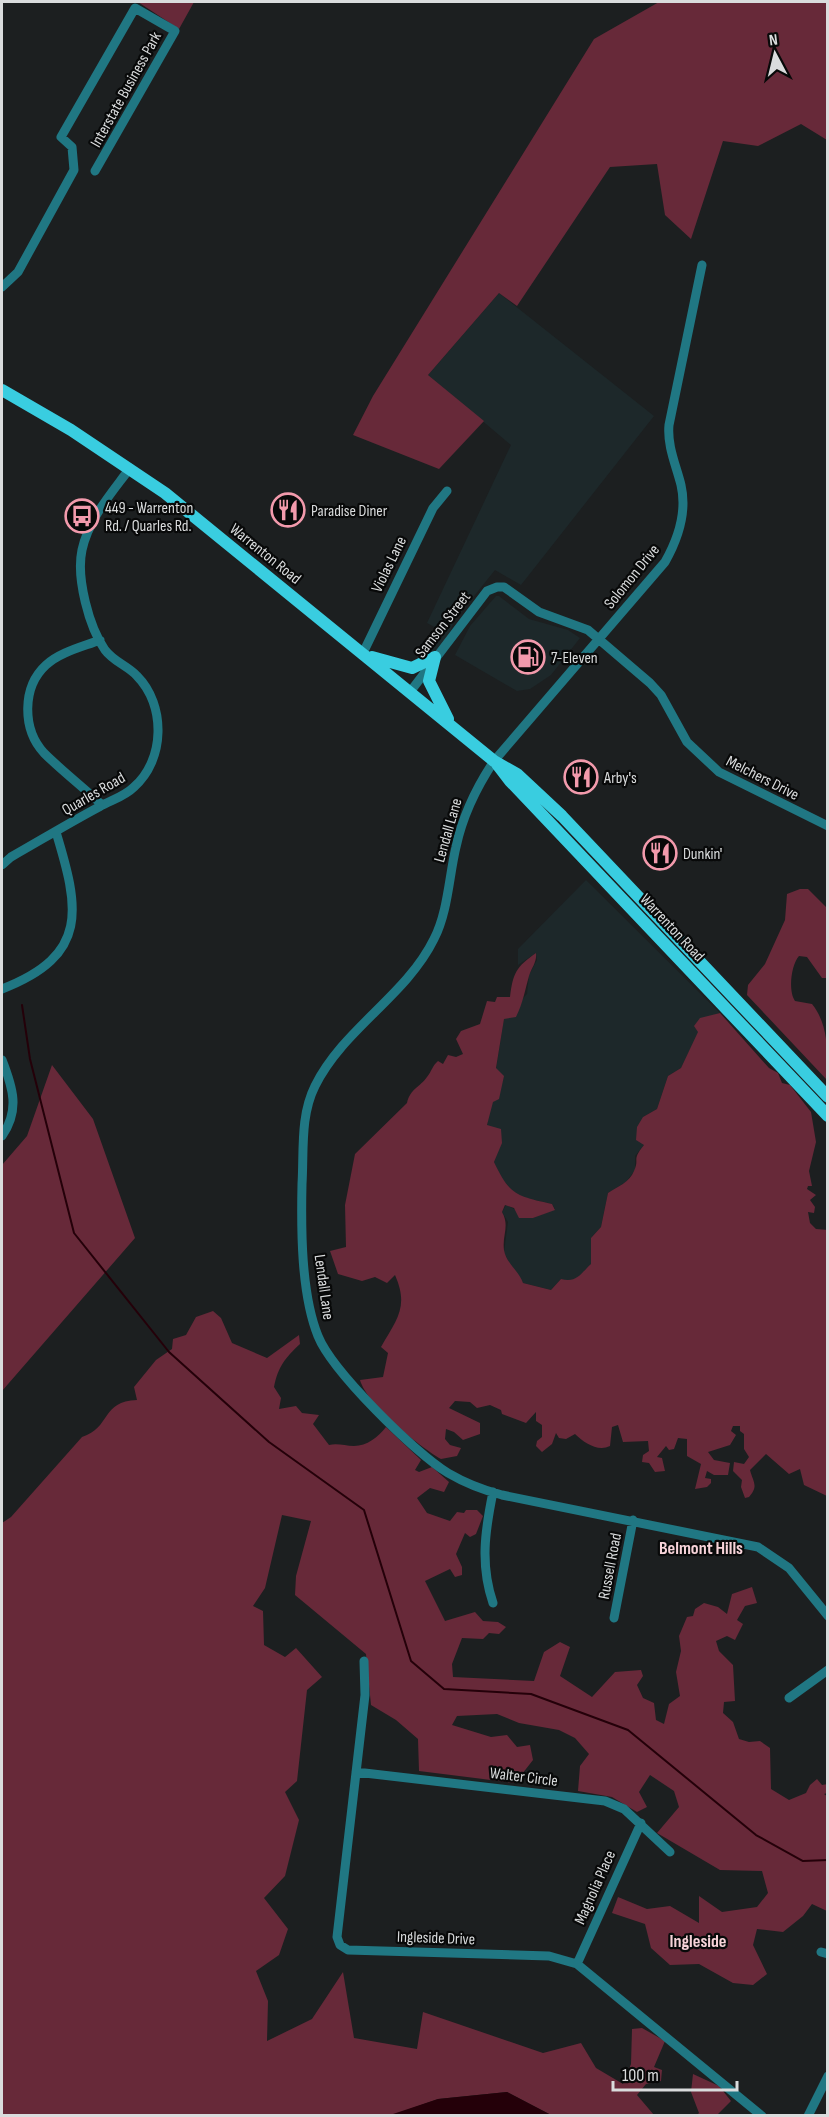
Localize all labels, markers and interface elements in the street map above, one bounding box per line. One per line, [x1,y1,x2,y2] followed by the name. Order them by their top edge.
[745,24,805,84] north arrow
[87,29,166,151] street label: Interstate Business Park
[768,31,779,51] text: N
[270,492,306,528] restaurant icon: Paradise Diner
[64,498,100,534] bus stop icon: 449 - Warrenton Rd. / Quarles Rd.
[105,499,193,536] place label: 449 - Warrenton Rd. / Quarles Rd.
[311,502,388,521] place label: Paradise Diner
[226,520,304,589] street label: Warrenton Road
[368,534,411,596] street label: Violas Lane
[600,541,664,613] street label: Solomon Drive
[411,588,475,662] street label: Samson Street
[510,639,546,675] fuel station icon: 7-Eleven
[551,649,598,668] place label: 7-Eleven
[723,752,802,805] street label: Melchers Drive
[563,759,599,795] restaurant icon: Arby's
[59,769,129,820] street label: Quarles Road
[603,769,637,788] place label: Arby's
[430,796,467,865] street label: Lendall Lane
[642,835,678,871] restaurant icon: Dunkin'
[683,845,722,864] place label: Dunkin'
[636,890,708,966] street label: Warrenton Road
[310,1253,337,1321] street label: Lendall Lane
[595,1532,626,1601] street label: Russell Road
[659,1538,743,1559] district label: Belmont Hills
[489,1764,559,1791] street label: Walter Circle
[571,1848,620,1928] street label: Magnolia Place
[397,1928,475,1949] street label: Ingleside Drive
[669,1931,727,1952] district label: Ingleside
[613,2054,738,2092] scale bar
[622,2065,659,2086] text: 100 m

